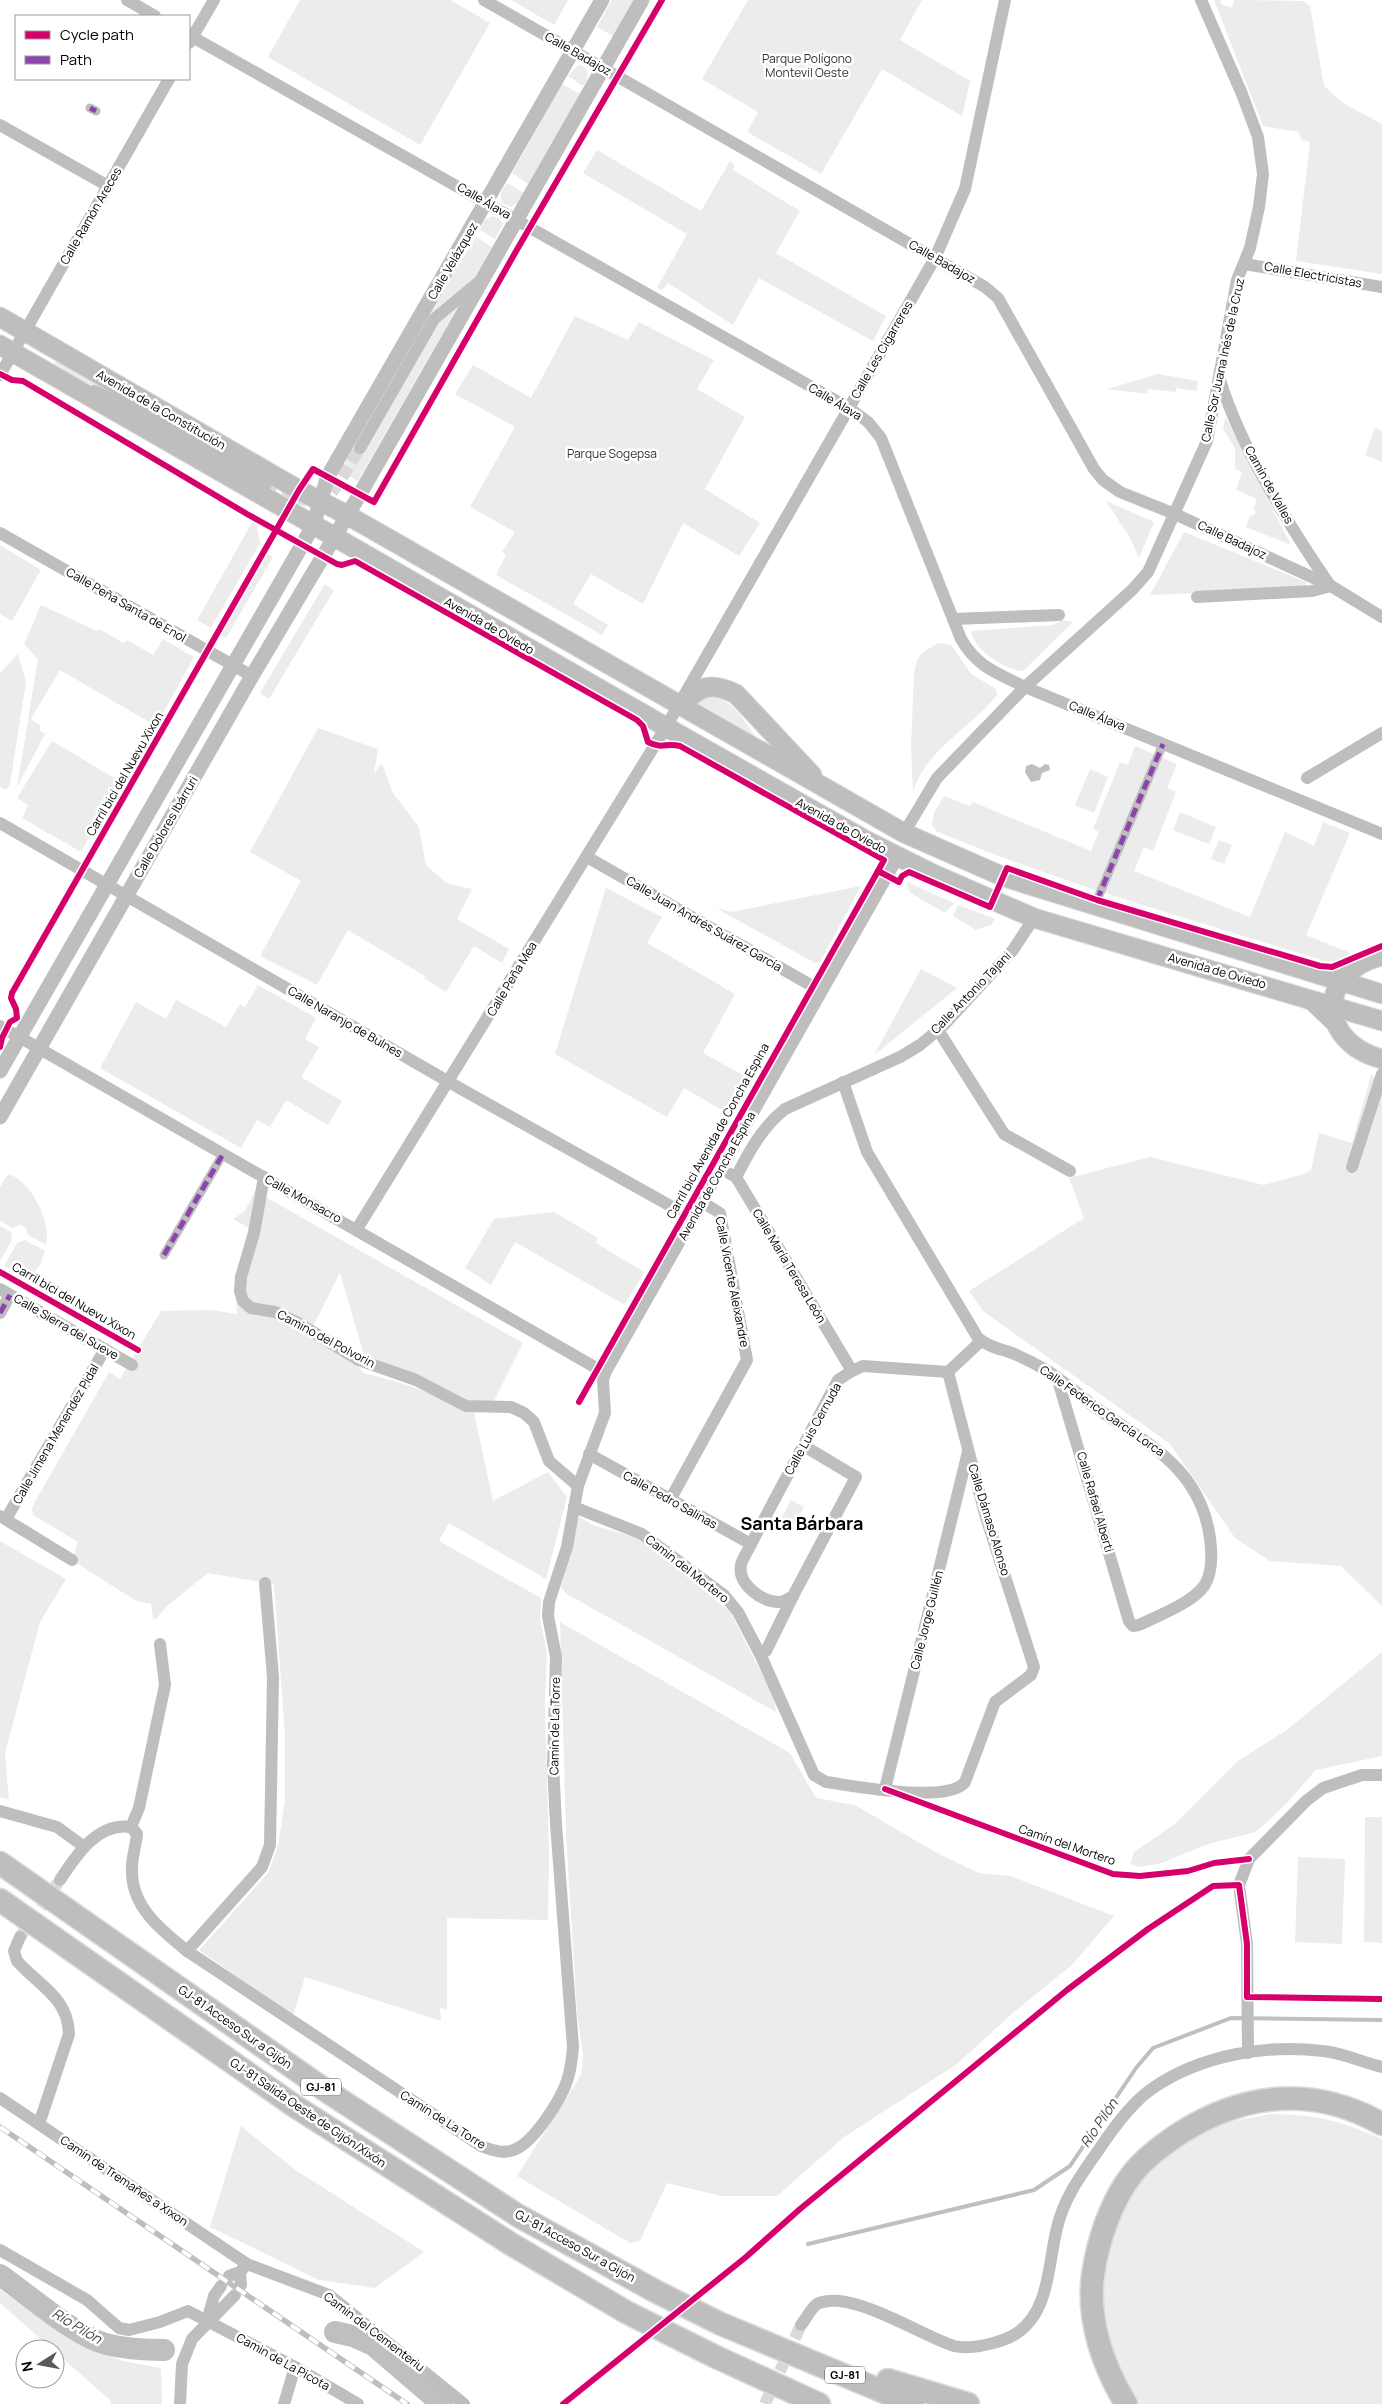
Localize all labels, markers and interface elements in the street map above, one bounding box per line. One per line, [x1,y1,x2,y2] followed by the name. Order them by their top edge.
[15,15,190,80] legend
[60,24,134,45] text: Cycle path
[542,28,615,80] street label: Calle Badajoz
[60,49,92,70] text: Path
[762,50,852,81] park label: Parque Polígono Montevil Oeste
[56,164,125,268] street label: Calle Ramón Areces
[454,178,514,223] street label: Calle Álava
[423,219,482,303] street label: Calle Velázquez
[906,236,979,288] street label: Calle Badajoz
[1263,258,1363,291] street label: Calle Electricistas
[1197,276,1248,444] street label: Calle Sor Juana Inés de la Cruz
[847,298,917,402] street label: Calle Les Cigarreres
[94,366,229,454] street label: Avenida de la Constitución
[805,379,865,424] street label: Calle Álava
[1241,443,1298,527] street label: Camín de Valles
[567,445,657,462] park label: Parque Sogepsa
[1195,516,1269,563] street label: Calle Badajoz
[63,563,189,646] street label: Calle Peña Santa de Enol
[441,593,537,658] street label: Avenida de Oviedo
[1066,697,1128,735] street label: Calle Álava
[82,708,167,839] street label: Carril bici del Nuevu Xixon
[130,773,202,881] street label: Calle Dolores Ibárruri
[793,794,890,858] street label: Avenida de Oviedo
[623,872,785,975] street label: Calle Juan Andrés Suárez García
[483,938,541,1019] street label: Calle Peña Mea
[927,948,1015,1038] street label: Calle Antonio Tajani
[1166,948,1268,993] street label: Avenida de Oviedo
[285,982,406,1061] street label: Calle Naranjo de Bulnes
[664,1041,772,1221] street label: Carril bici Avenida de Concha Espina
[676,1109,758,1243] street label: Avenida de Concha Espina
[262,1170,345,1227] street label: Calle Monsacro
[749,1205,830,1326] street label: Calle María Teresa León
[711,1215,754,1349] street label: Calle Vicente Aleixandre
[9,1258,140,1343] street label: Carril bici del Nuevu Xixon
[11,1290,122,1364] street label: Calle Sierra del Sueve
[274,1306,378,1372] street label: Camino del Polvorin
[8,1361,103,1507] street label: Calle Jimena Menendez Pidal
[1036,1361,1168,1460] street label: Calle Federico García Lorca
[780,1380,845,1478] street label: Calle Luis Cernuda
[1073,1450,1118,1554] street label: Calle Rafael Alberti
[964,1462,1015,1578] street label: Calle Dámaso Alonso
[620,1467,720,1532] street label: Calle Pedro Salinas
[741,1511,863,1535] district label: Santa Bárbara
[642,1531,733,1607] street label: Camín del Mortero
[906,1569,947,1671] street label: Calle Jorge Guillén
[545,1677,564,1775] street label: Camín de La Torre
[1016,1820,1118,1869] street label: Camín del Mortero
[175,1981,296,2072] street label: GJ-81 Acceso Sur a Gijón
[227,2054,390,2171] street label: GJ-81 Salida Oeste de Gijón/Xixón
[301,2078,341,2096] road number: GJ-81
[397,2086,489,2153] street label: Camín de La Torre
[1075,2094,1122,2151] water label: Río Pilón
[57,2131,192,2230] street label: Camín de Tremañes a Xixon
[512,2205,639,2286] street label: GJ-81 Acceso Sur a Gijón
[320,2288,428,2375] street label: Camín del Cementeriu
[49,2303,106,2348] water label: Río Pilón
[233,2329,333,2394] street label: Camin de La Picota
[15,2339,65,2389] north arrow
[16,2360,37,2373] text: N
[825,2366,865,2384] road number: GJ-81

